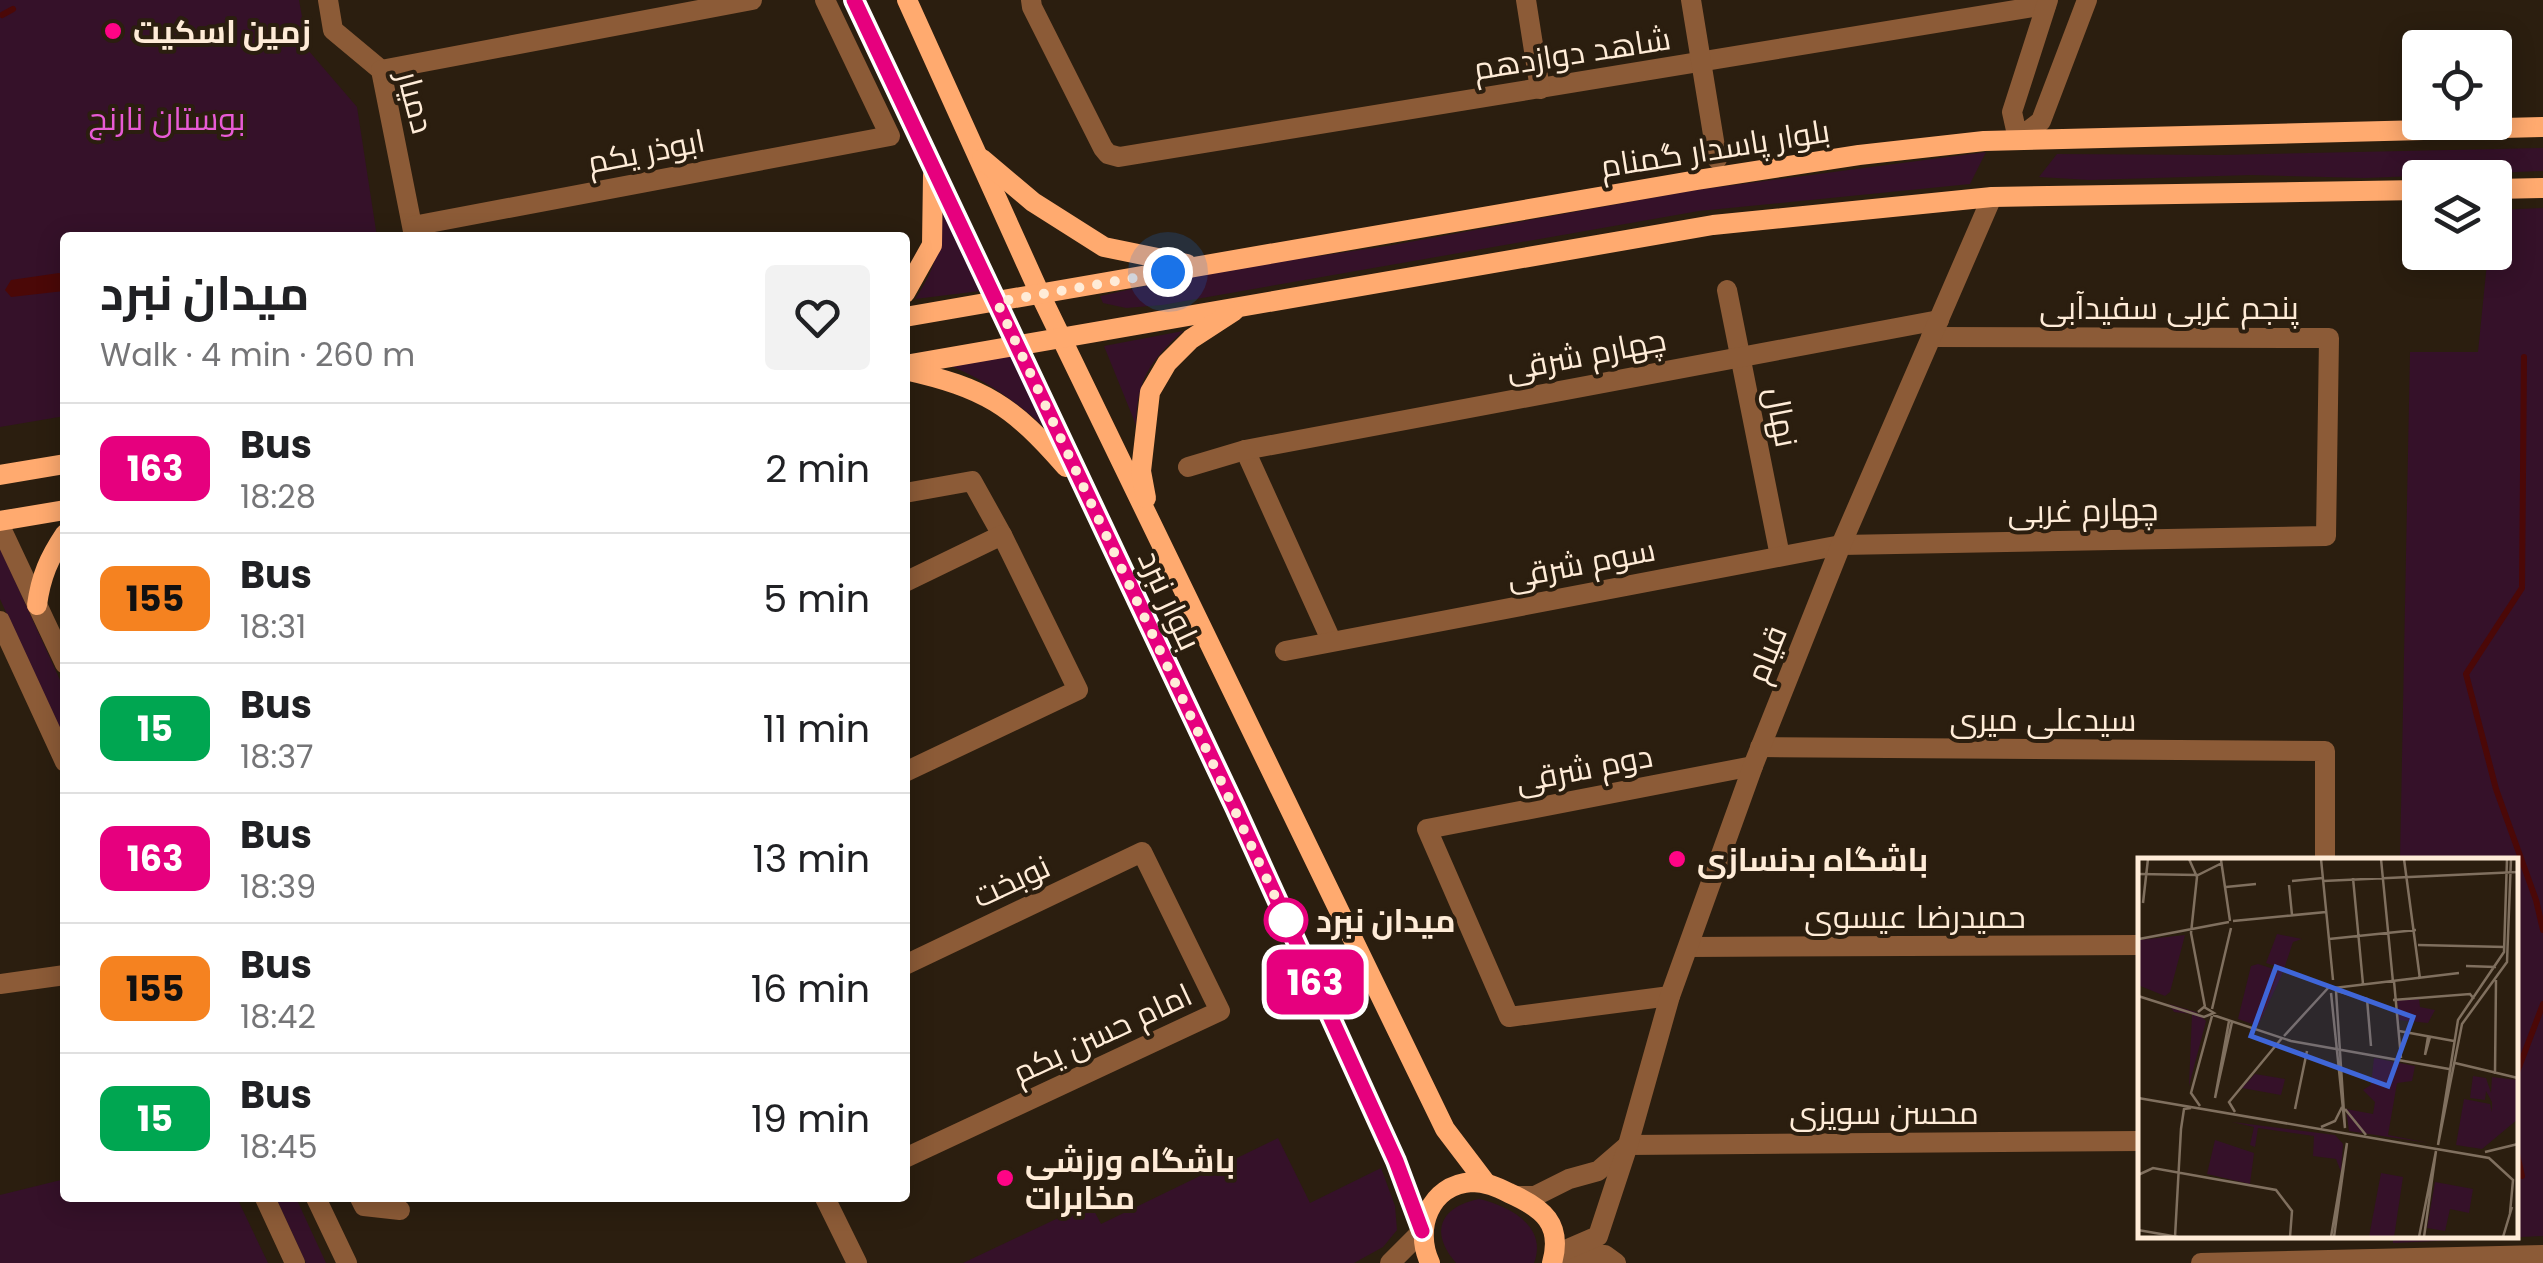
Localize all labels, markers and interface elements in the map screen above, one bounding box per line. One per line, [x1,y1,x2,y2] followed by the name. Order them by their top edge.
[133,9,311,54] place label: زمین اسکیت
[1470,15,1674,91] street label: شاهد دوازدهم
[102,20,124,42] marker: زمین اسکیت
[2402,30,2512,270] map controls
[2402,30,2512,140] button: locate
[386,64,446,138] street label: دمیار
[88,96,246,141] park label: بوستان نارنج
[1597,108,1833,188] street label: بلوار پاسدار گمنام
[583,118,709,184] street label: ابوذر یکم
[2402,160,2512,270] button: layers
[1143,247,1193,297] your location
[100,260,310,327] text: میدان نبرد
[765,265,870,370] button: heart
[2039,285,2299,330] street label: پنجم غربی سفیدآبی
[1502,316,1670,392] street label: چهارم شرقی
[100,332,415,377] text: Walk · 4 min · 260 m
[1754,383,1810,451] street label: نهال
[240,418,312,471] text: Bus
[765,442,870,495] text: 2 min
[127,444,183,493] text: 163
[240,474,316,519] text: 18:28
[2007,486,2159,534] street label: چهارم غربی
[1503,527,1659,599] street label: سوم شرقی
[1127,543,1213,657] street label: بلوار نبرد
[240,548,312,601] text: Bus
[763,572,870,625] text: 5 min
[126,574,184,623] text: 155
[240,604,306,649] text: 18:31
[1734,619,1798,689] street label: قیام
[240,678,312,731] text: Bus
[1950,697,2136,742] street label: سیدعلی میری
[763,702,870,755] text: 11 min
[137,704,173,753] text: 15
[1512,733,1656,803] street label: دوم شرقی
[240,734,314,779] text: 18:37
[240,808,312,861] text: Bus
[753,832,870,885] text: 13 min
[127,834,183,883] text: 163
[1697,837,1928,882] place label: باشگاه بدنسازی
[965,843,1057,919] street label: نوبخت
[1666,848,1688,870] marker: باشگاه بدنسازی
[2138,858,2518,1238] inset map
[240,864,316,909] text: 18:39
[1804,894,2026,939] street label: حمیدرضا عیسوی
[1316,898,1456,943] place label: میدان نبرد
[1265,899,1307,941] marker: میدان نبرد
[240,938,312,991] text: Bus
[1258,950,1372,1014] line badge: 163
[1287,958,1343,1007] text: 163
[751,962,870,1015] text: 16 min
[126,964,184,1013] text: 155
[1005,972,1199,1094] street label: امام حسن یکم
[240,994,316,1039] text: 18:42
[240,1068,312,1121] text: Bus
[1789,1090,1979,1135] street label: محسن سویزی
[751,1092,870,1145] text: 19 min
[137,1094,173,1143] text: 15
[240,1124,317,1169] text: 18:45
[1025,1138,1235,1220] place label: باشگاه ورزشی مخابرات
[994,1167,1016,1189] marker: باشگاه ورزشی مخابرات

